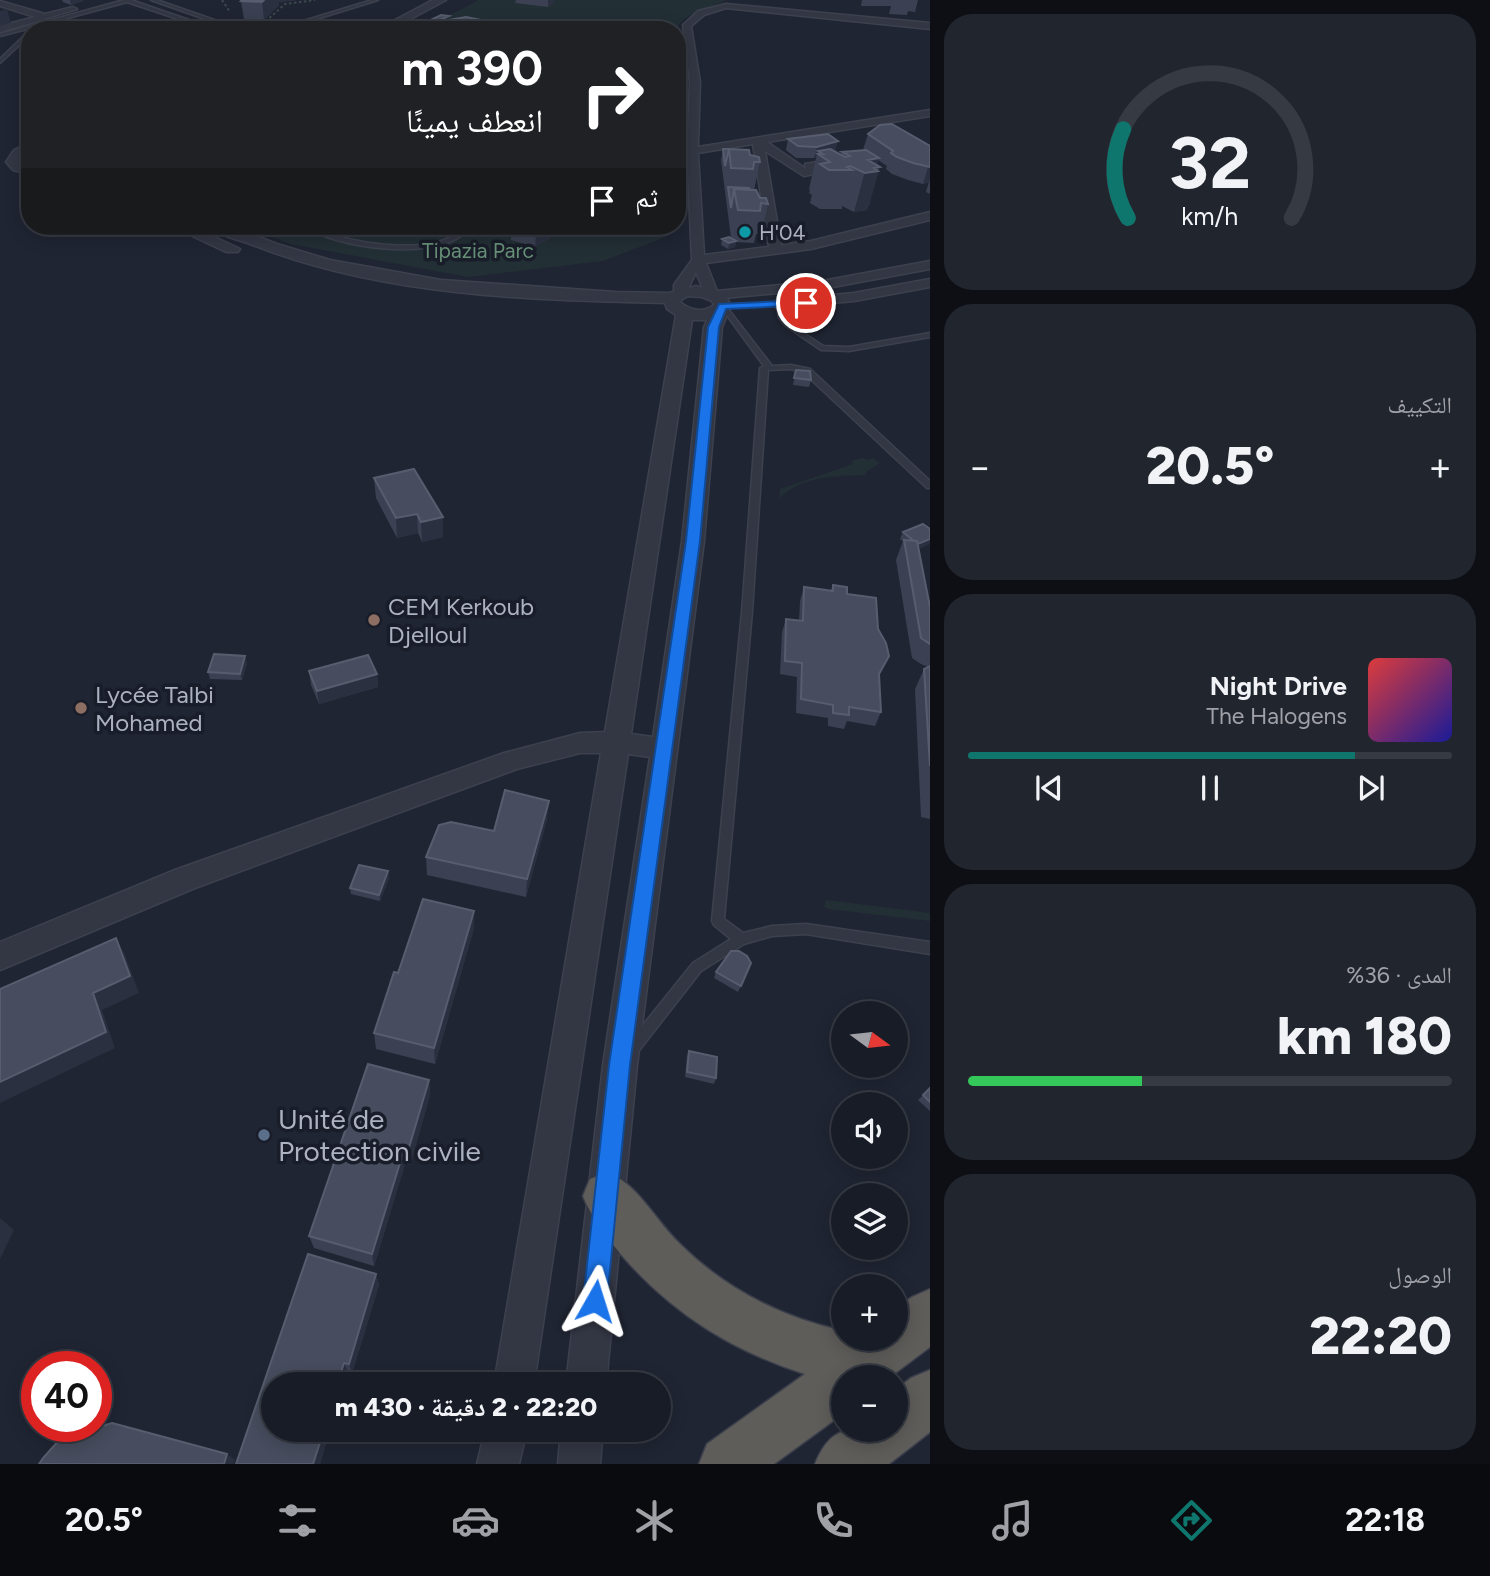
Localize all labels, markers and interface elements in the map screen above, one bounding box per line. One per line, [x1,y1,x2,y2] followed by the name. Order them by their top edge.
[401,38,543,97] text: 390 m
[567,49,658,140] icon: right
[406,102,543,140] text: انعطف يمينًا
[1169,119,1251,206] text: 32
[583,182,621,220] icon: arrive
[635,182,658,214] text: ثم
[1181,201,1239,231] text: km/h
[759,220,805,245] place label: H'04
[737,224,753,240] marker: H'04
[422,238,534,263] park label: Tipazia Parc
[776,273,836,333] pin
[787,284,825,322] icon: arrive
[1387,391,1452,419] text: التكييف
[1146,435,1274,497] text: 20.5°
[968,444,992,490] text: −
[1428,444,1452,490] text: +
[388,592,534,649] place label: CEM Kerkoub Djelloul
[366,612,382,628] marker: CEM Kerkoub Djelloul
[1210,670,1347,702] text: Night Drive
[95,680,214,737] place label: Lycée Talbi Mohamed
[73,700,89,716] marker: Lycée Talbi Mohamed
[1206,702,1347,730] text: The Halogens
[1030,769,1068,807] icon: previous
[1191,769,1229,807] icon: pause
[1352,769,1390,807] icon: next
[1346,961,1452,989] text: المدى · 36%
[831,1001,908,1078] north arrow
[831,1001,908,1442] map controls
[1277,1005,1452,1067] text: 180 km
[831,1092,908,1169] button: sound
[278,1102,481,1168] place label: Unité de Protection civile
[256,1127,272,1143] marker: Unité de Protection civile
[831,1183,908,1260] button: layers
[1388,1261,1452,1289] text: الوصول
[558,1264,632,1338] position arrow
[831,1274,908,1351] button: +
[1310,1305,1452,1367] text: 22:20
[21,1351,112,1442] speed limit sign: 40
[831,1365,908,1442] button: −
[335,1391,597,1423] text: 22:20 · 2 دقيقة · 430 m
[273,1496,322,1545] icon: filters
[451,1496,500,1545] icon: car
[630,1496,679,1545] icon: climate
[809,1496,858,1545] icon: phone
[988,1496,1037,1545] icon: music
[1167,1496,1216,1545] icon: directions
[65,1501,143,1539] text: 20.5°
[1345,1501,1425,1539] text: 22:18

